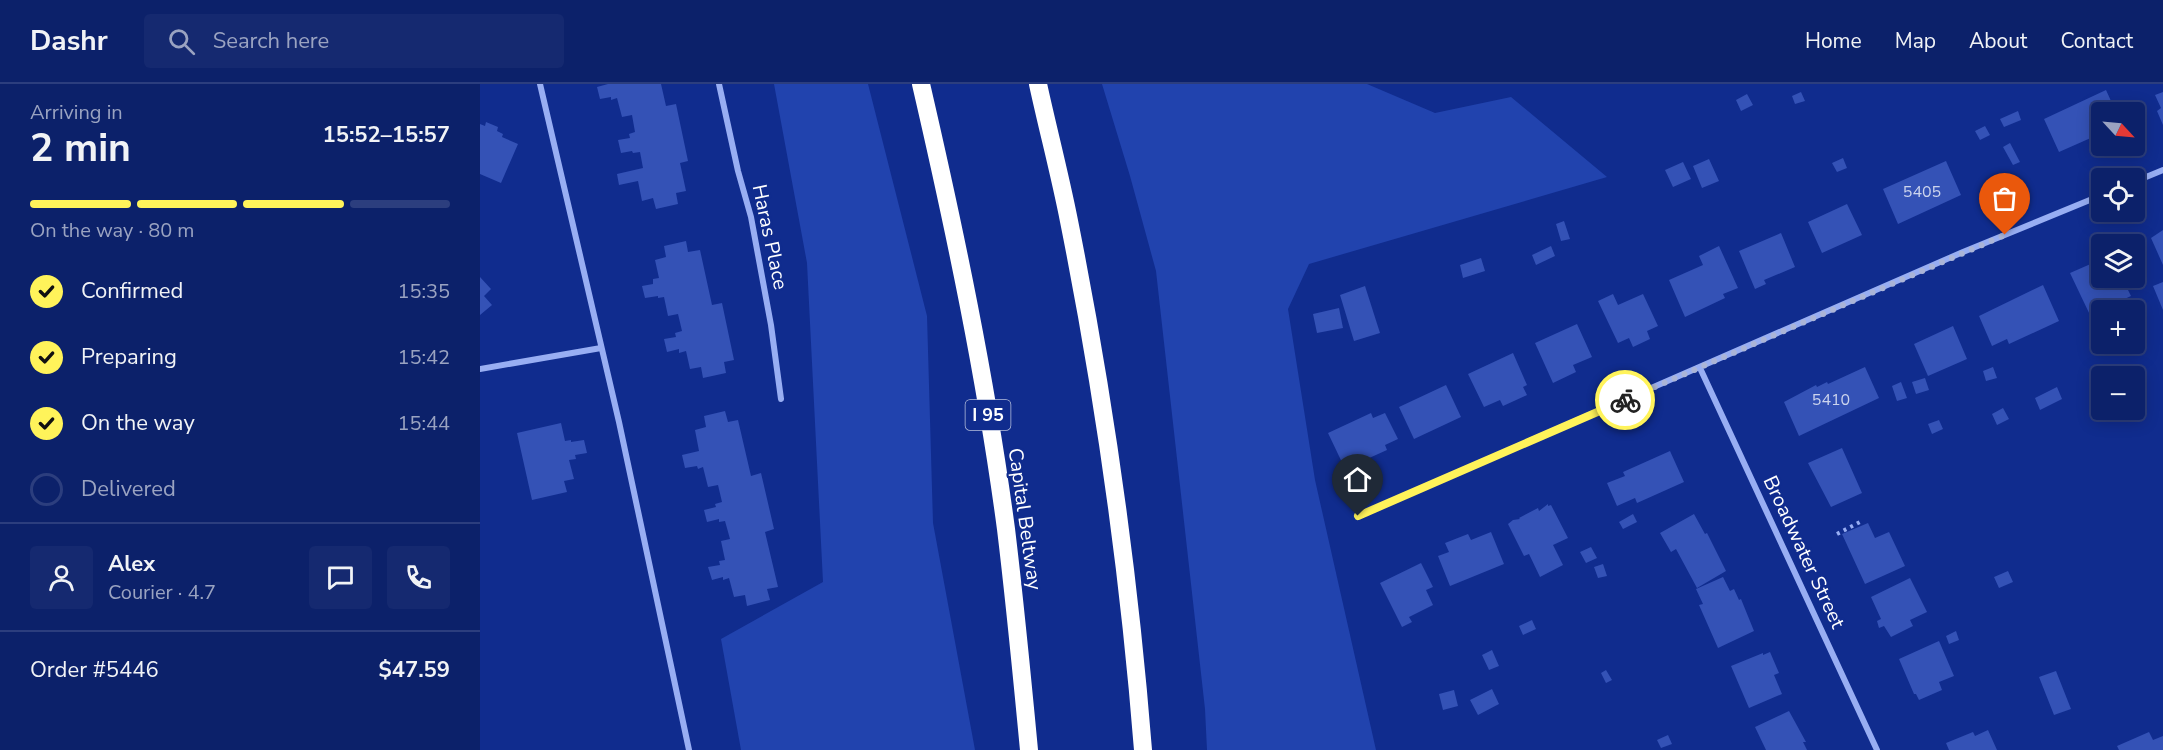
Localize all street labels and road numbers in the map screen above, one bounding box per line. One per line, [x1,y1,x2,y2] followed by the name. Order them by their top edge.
[746,182,794,292] street label: Haras Place
[966,400,1010,430] road number: I 95
[1002,446,1048,592] street label: Capital Beltway
[1757,471,1852,634] street label: Broadwater Street

